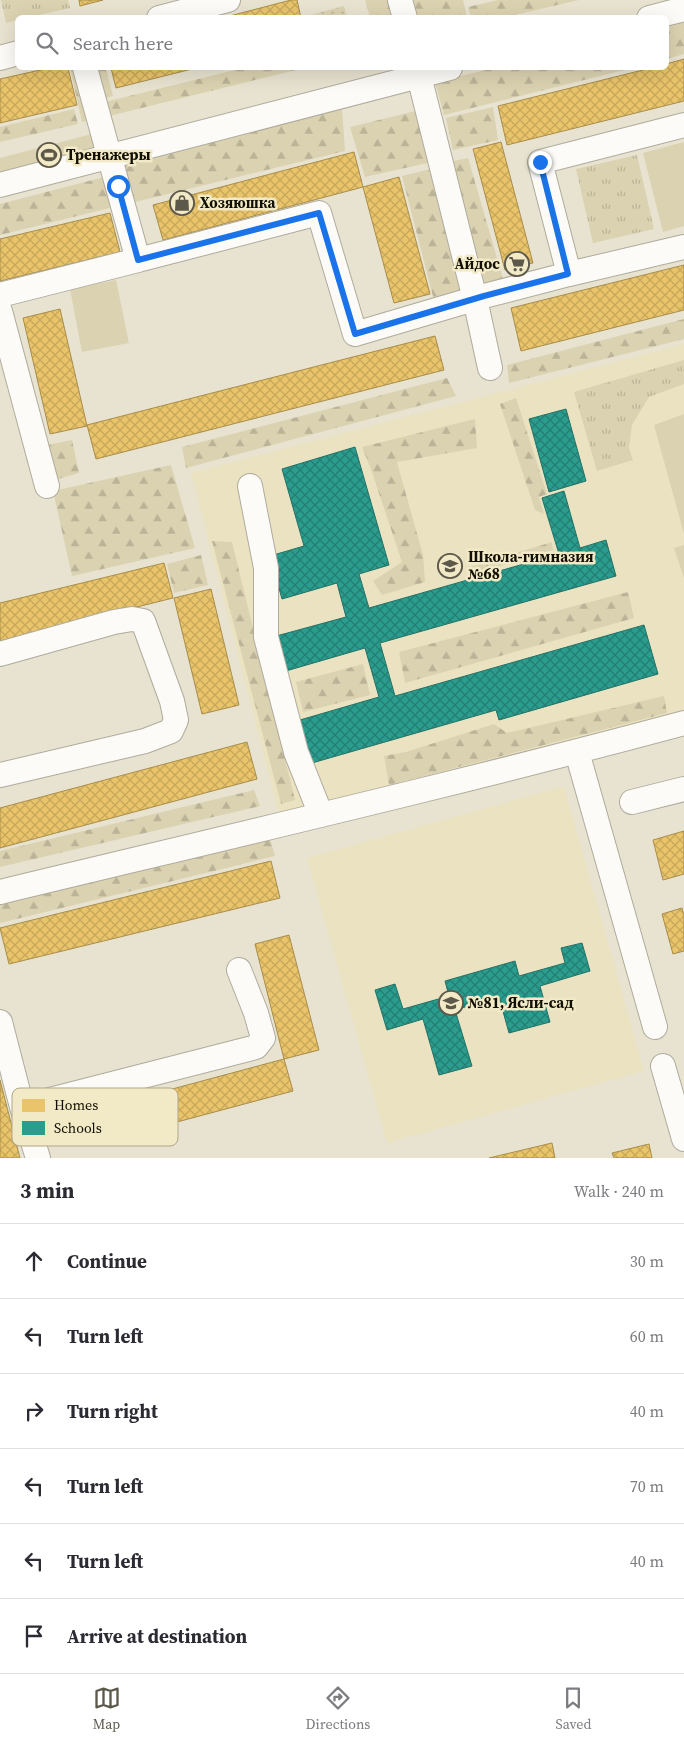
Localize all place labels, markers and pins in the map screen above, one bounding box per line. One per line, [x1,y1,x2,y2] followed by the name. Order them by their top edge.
[36,142,62,168] sports icon: Тренажеры
[66,144,151,165] place label: Тренажеры
[169,190,195,216] shop icon: Хозяюшка
[200,192,276,213] place label: Хозяюшка
[504,251,530,277] supermarket icon: Айдос
[454,253,500,274] place label: Айдос
[467,546,594,584] place label: Школа-гимназия №68
[437,553,463,579] school or university icon: Школа-гимназия №68
[438,990,464,1016] school or university icon: №81, Ясли-сад
[467,992,574,1013] place label: №81, Ясли-сад

